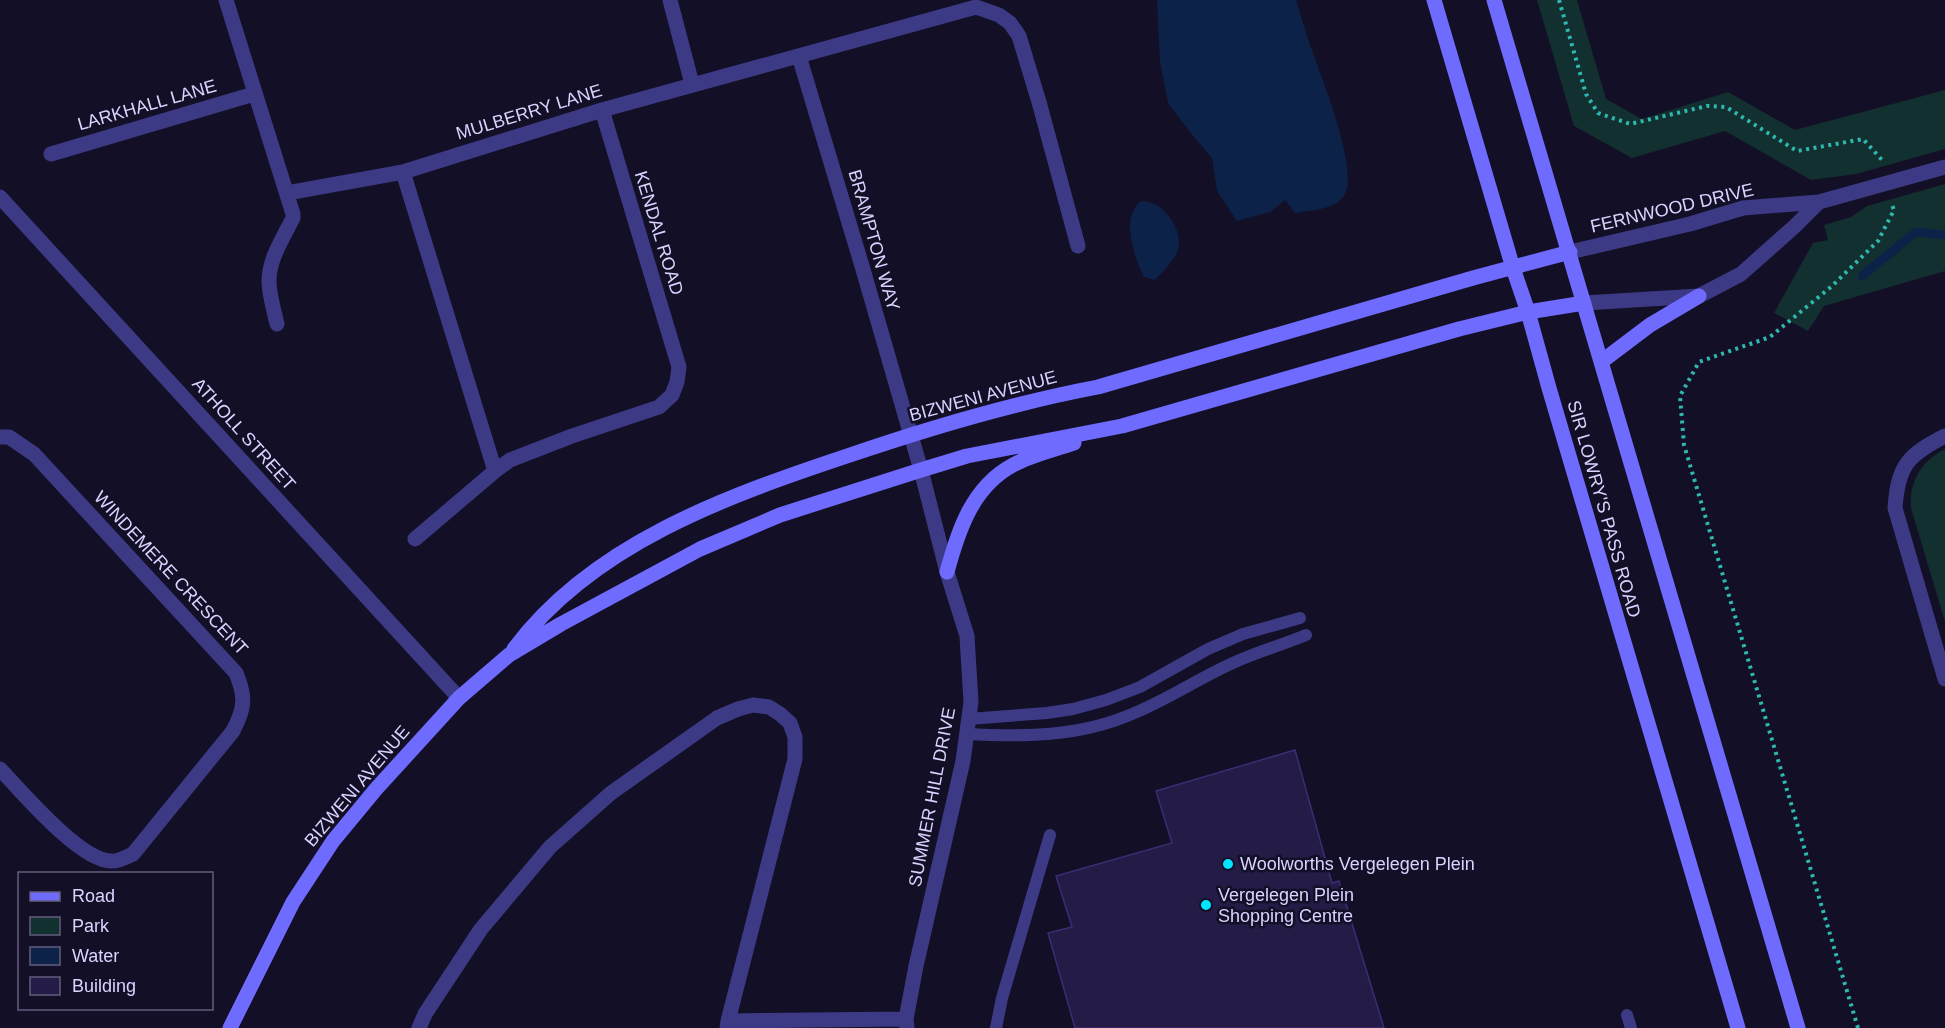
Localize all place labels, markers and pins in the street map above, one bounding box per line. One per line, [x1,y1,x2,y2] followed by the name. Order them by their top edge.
[1240,854,1475,874] place label: Woolworths Vergelegen Plein
[1221,857,1235,871] marker: Woolworths Vergelegen Plein
[1218,885,1354,926] place label: Vergelegen Plein Shopping Centre
[1199,898,1213,912] marker: Vergelegen Plein Shopping Centre

